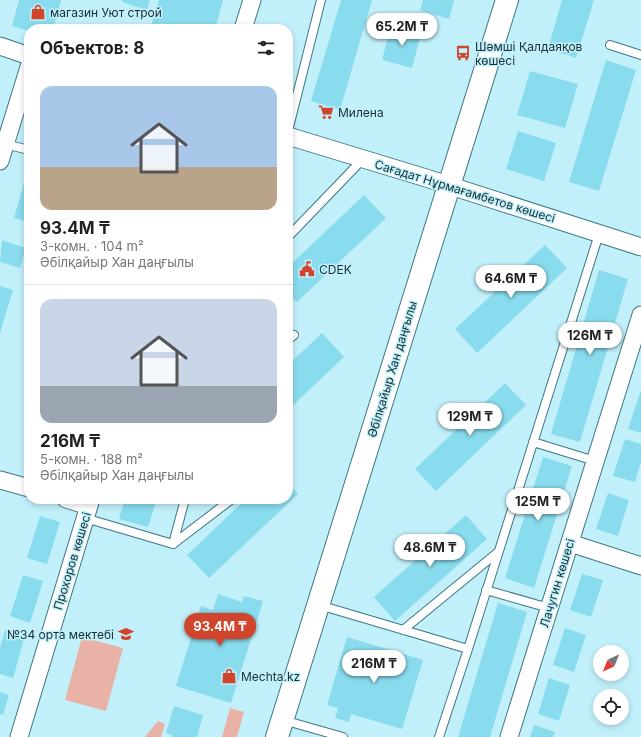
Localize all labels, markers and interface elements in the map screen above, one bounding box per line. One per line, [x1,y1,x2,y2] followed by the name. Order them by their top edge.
[29,3,47,21] shop icon: магазин Уют строй
[50,5,162,20] place label: магазин Уют строй
[365,13,439,47] pin: 65.2M ₸
[376,18,428,34] text: 65.2M ₸
[255,37,277,59] icon: filters
[40,38,144,58] text: Объектов: 8
[475,39,583,68] place label: Шәмші Қалдаяқов көшесі
[454,44,472,62] bus stop icon: Шәмші Қалдаяқов көшесі
[317,103,335,121] supermarket icon: Милена
[338,105,384,120] place label: Милена
[123,112,195,184] icon: home
[373,156,557,226] street label: Сағадат Нұрмағамбетов көшесі
[40,218,110,238] text: 93.4M ₸
[40,238,144,254] text: 3-комн. · 104 m²
[40,254,194,270] text: Әбілқайыр Хан даңғылы
[298,260,316,278] public building icon: CDEK
[319,262,352,277] place label: CDEK
[474,265,548,299] pin: 64.6M ₸
[484,270,538,286] text: 64.6M ₸
[364,299,420,439] street label: Әбілқайыр Хан даңғылы
[557,322,623,356] pin: 126M ₸
[123,325,195,397] icon: home
[567,327,613,343] text: 126M ₸
[437,403,503,437] pin: 129M ₸
[447,408,493,424] text: 129M ₸
[40,431,100,451] text: 216M ₸
[40,451,143,467] text: 5-комн. · 188 m²
[40,467,194,483] text: Әбілқайыр Хан даңғылы
[505,488,571,522] pin: 125M ₸
[515,493,561,509] text: 125M ₸
[50,510,94,612] street label: Прохоров көшесі
[393,534,467,568] pin: 48.6M ₸
[536,537,578,629] street label: Лачугин көшесі
[403,539,457,555] text: 48.6M ₸
[183,613,257,647] pin: 93.4M ₸
[193,618,247,634] text: 93.4M ₸
[117,625,135,643] school or university icon: №34 орта мектебі
[7,627,114,642] place label: №34 орта мектебі
[593,645,629,681] north arrow
[593,645,629,725] map controls
[341,650,407,684] pin: 216M ₸
[351,655,397,671] text: 216M ₸
[220,667,238,685] shop icon: Mechta.kz
[241,669,300,684] place label: Mechta.kz
[593,689,629,725] button: locate

